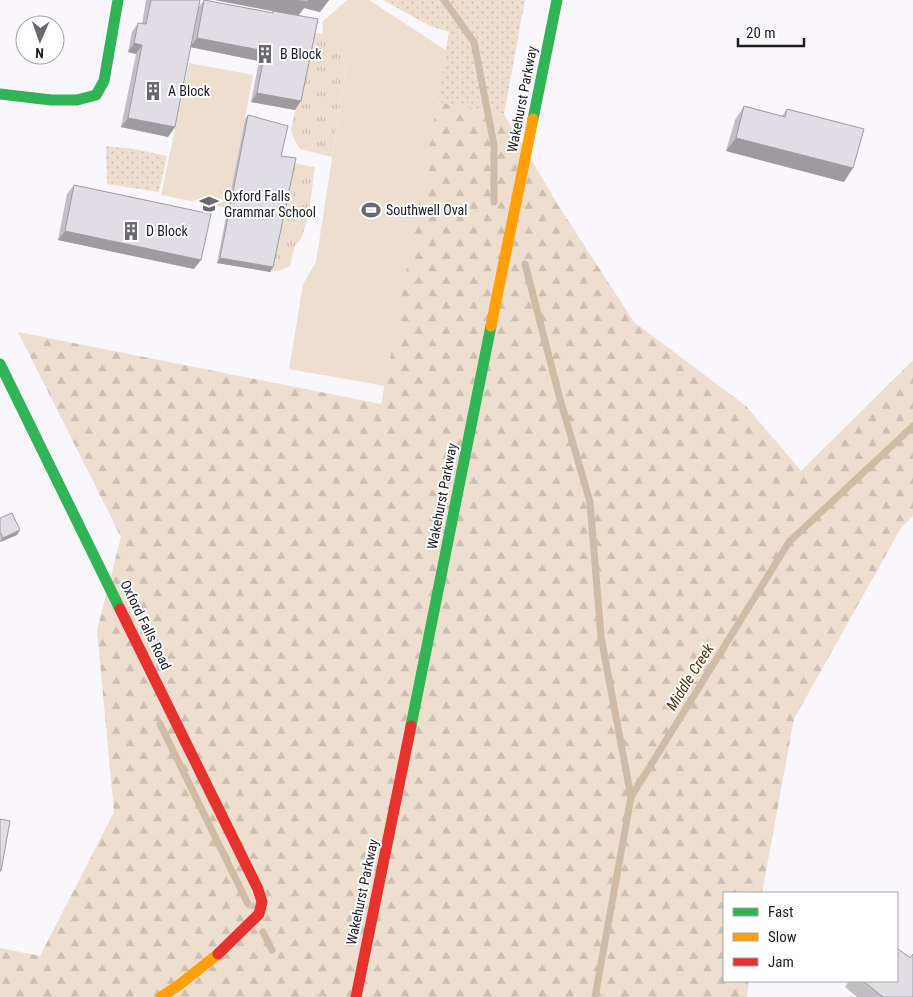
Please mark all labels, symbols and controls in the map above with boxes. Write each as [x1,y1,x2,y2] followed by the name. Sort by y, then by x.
[15,15,65,65] north arrow
[738,15,804,47] scale bar
[746,24,776,42] text: 20 m
[254,43,276,65] building icon: B Block
[504,44,540,153] street label: Wakehurst Parkway
[35,45,44,61] text: N
[280,46,322,62] place label: B Block
[142,80,164,102] building icon: A Block
[168,83,211,99] place label: A Block
[224,188,316,220] place label: Oxford Falls Grammar School
[198,193,220,215] school or university icon: Oxford Falls Grammar School
[360,199,382,221] sports icon: Southwell Oval
[386,202,467,218] place label: Southwell Oval
[120,220,142,242] building icon: D Block
[146,223,189,239] place label: D Block
[424,441,460,550] street label: Wakehurst Parkway
[117,578,175,672] street label: Oxford Falls Road
[662,640,718,714] water label: Middle Creek
[343,837,381,946] street label: Wakehurst Parkway
[723,892,898,982] legend
[768,903,793,921] text: Fast
[768,928,797,946] text: Slow
[768,953,794,971] text: Jam

